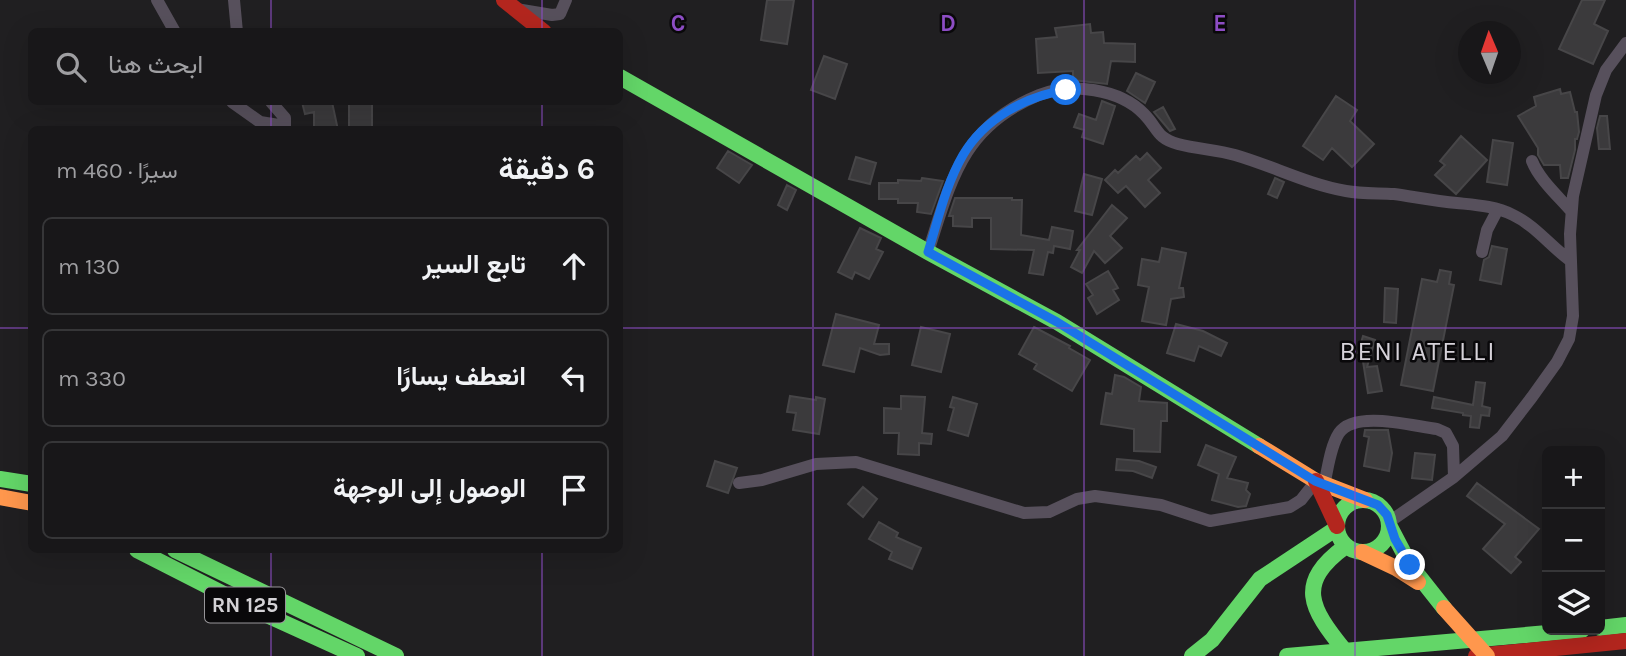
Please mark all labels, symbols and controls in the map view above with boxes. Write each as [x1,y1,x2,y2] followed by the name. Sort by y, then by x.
[671,10,685,37] text: C
[940,10,956,37] text: D
[1213,10,1227,37] text: E
[1458,21,1521,84] north arrow
[28,28,623,105] search box
[52,48,90,86] icon: search
[108,49,203,80] text: ابحث هنا
[1050,74,1081,105] route start
[498,151,595,187] text: 6 دقيقة
[56,157,178,184] text: سيرًا · 460 m
[555,247,593,285] icon: ahead
[422,249,526,280] text: تابع السير
[58,253,120,280] text: 130 m
[1339,336,1497,367] district label: BENI ATELLI
[555,359,593,397] icon: left
[396,361,526,392] text: انعطف يسارًا
[58,365,126,392] text: 330 m
[1542,446,1605,635] map controls
[1542,446,1605,509] button: +
[555,471,593,509] icon: arrive
[333,473,526,504] text: الوصول إلى الوجهة
[1542,509,1605,572] button: −
[1394,549,1425,580] route end
[1542,572,1605,635] button: layers
[205,588,285,622] road number: RN 125

